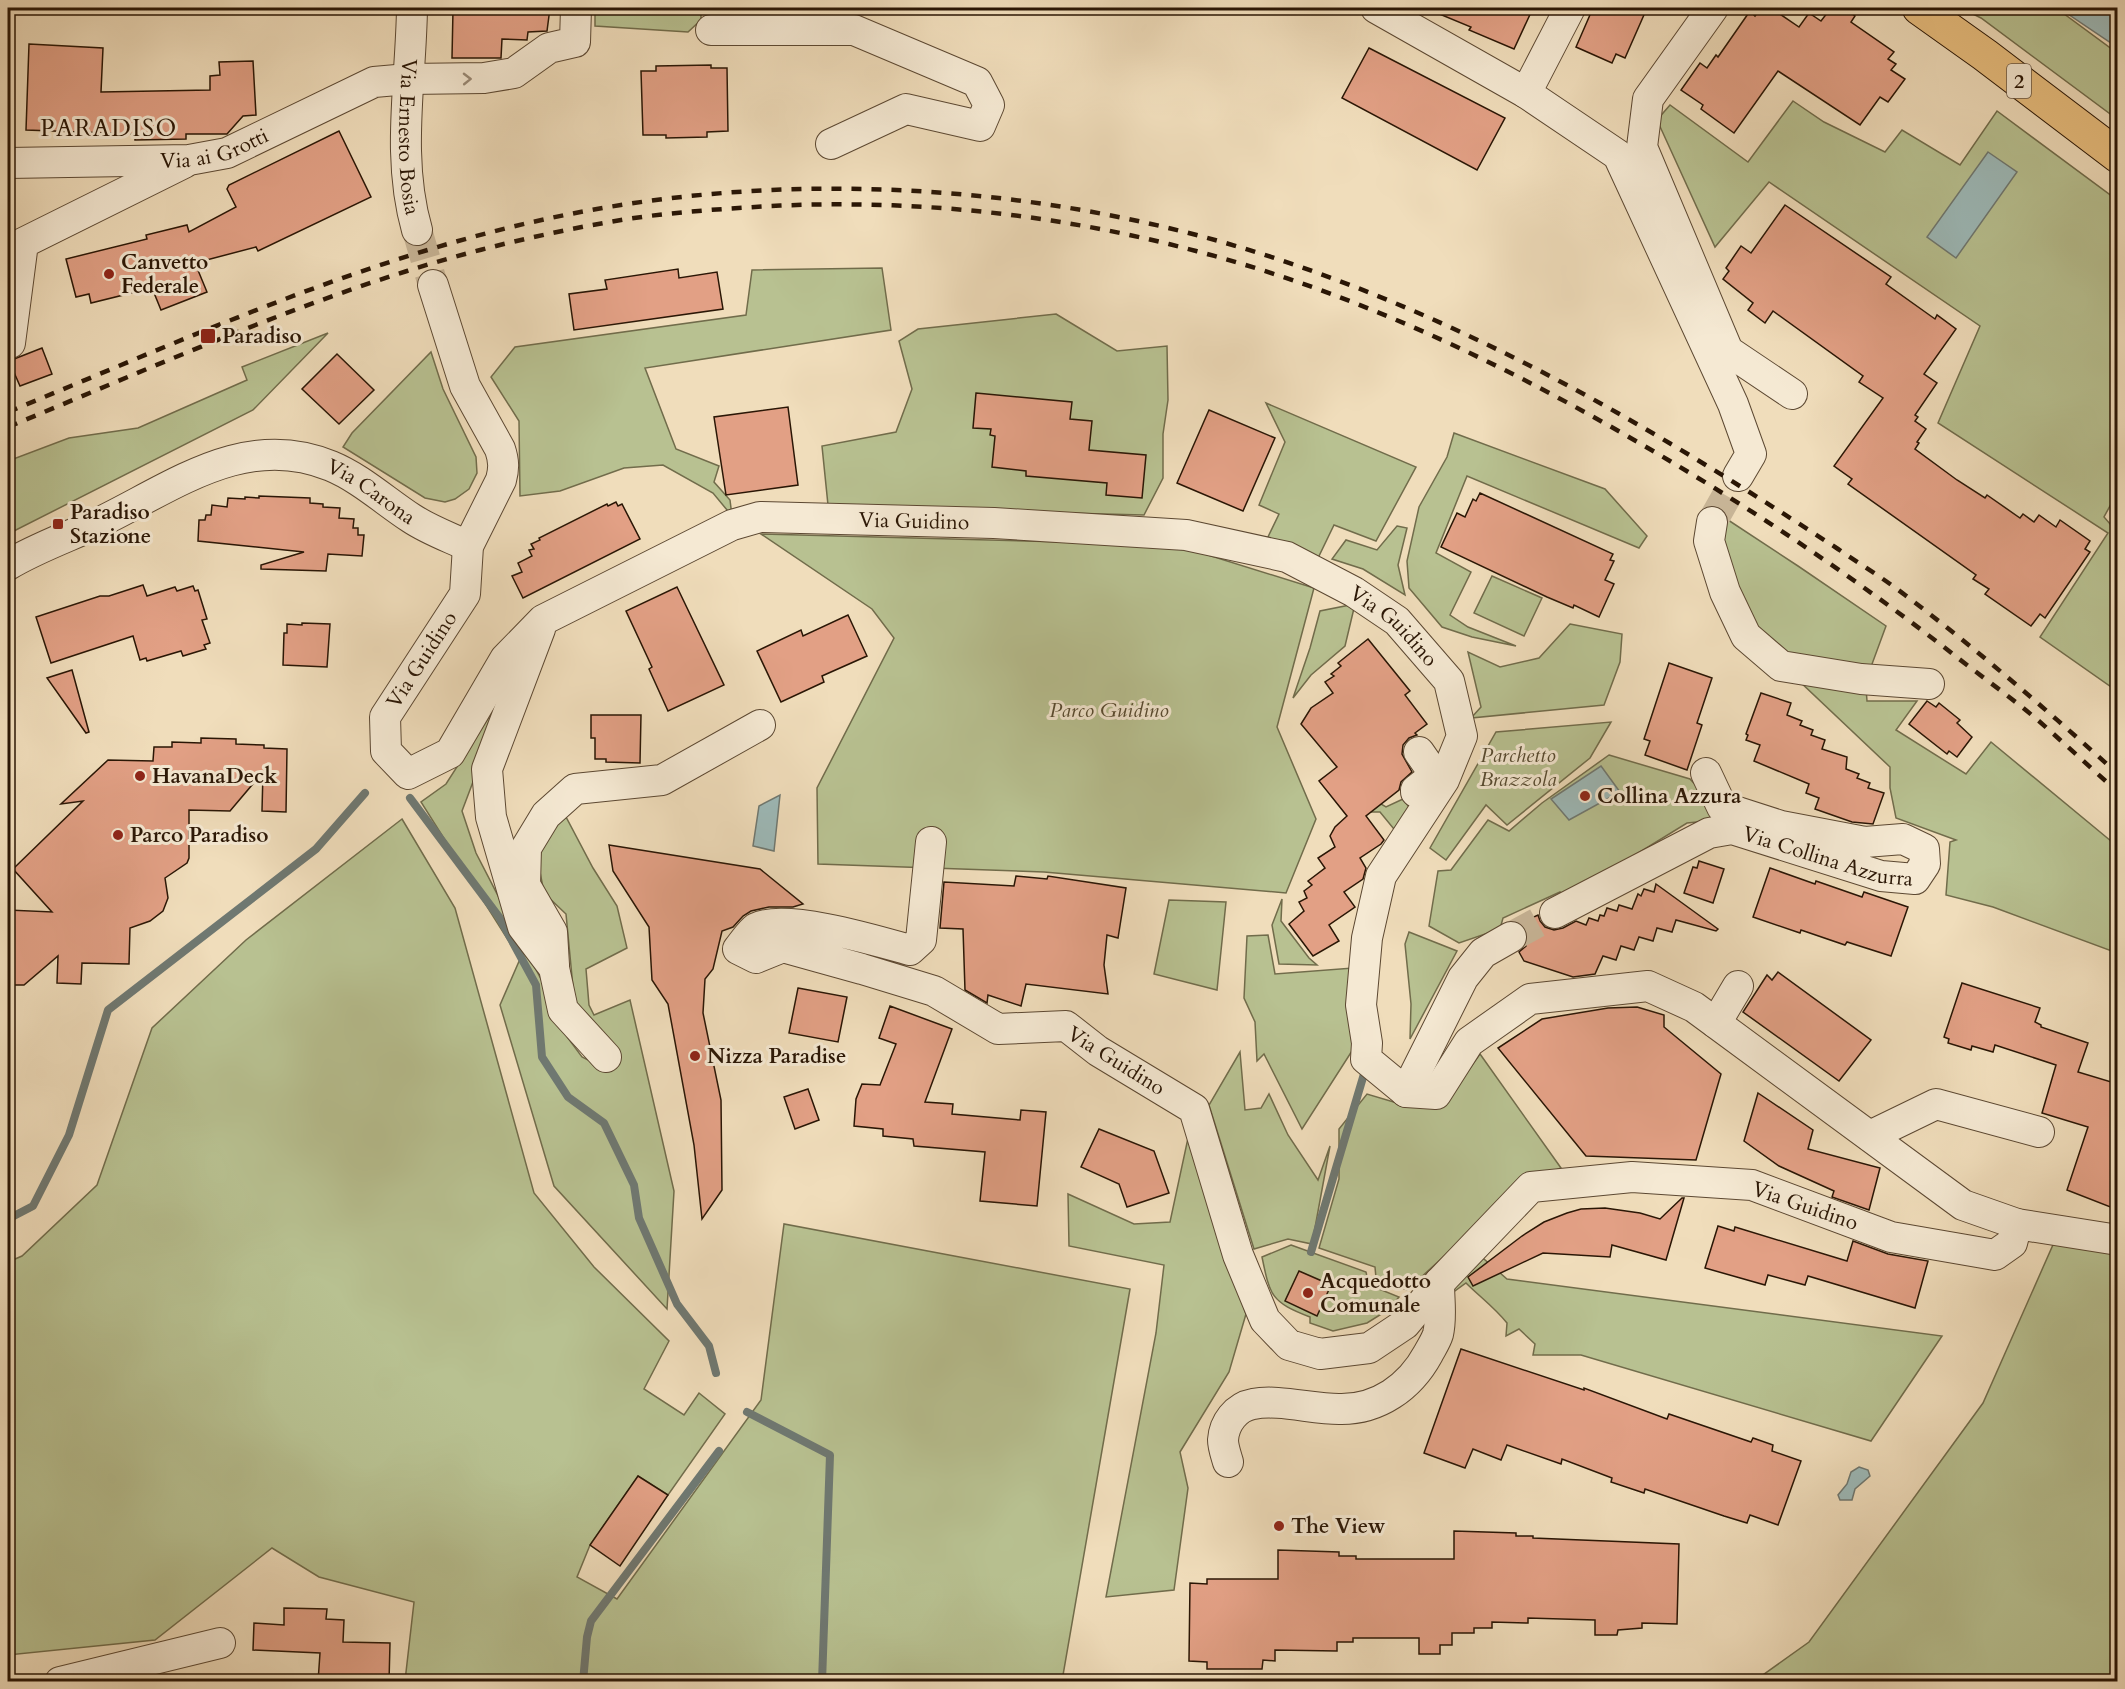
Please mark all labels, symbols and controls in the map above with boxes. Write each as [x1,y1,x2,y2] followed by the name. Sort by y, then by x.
[391,58,427,218] street label: Via Ernesto Bosia
[2007,64,2031,98] road number: 2
[462,73,471,85] one-way arrow
[40,112,178,145] district label: PARADISO
[160,121,273,175] street label: Via ai Grotti
[121,248,208,301] place label: Canvetto Federale
[102,267,116,281] marker: Canvetto Federale
[222,322,302,351] place label: Paradiso
[199,327,217,345] marker: Paradiso
[322,451,421,531] street label: Via Carona
[70,498,151,551] place label: Paradiso Stazione
[858,505,970,537] street label: Via Guidino
[51,517,65,531] marker: Paradiso Stazione
[1344,578,1445,673] street label: Via Guidino
[380,606,464,714] street label: Via Guidino
[1049,696,1169,725] park label: Parco Guidino
[1479,741,1557,794] park label: Parchetto Brazzola
[152,762,277,791] place label: HavanaDeck
[133,769,147,783] marker: HavanaDeck
[1597,782,1742,811] place label: Collina Azzura
[1578,789,1592,803] marker: Collina Azzura
[1739,819,1914,893] street label: Via Collina Azzurra
[130,821,269,850] place label: Parco Paradiso
[111,828,125,842] marker: Parco Paradiso
[1061,1019,1171,1103] street label: Via Guidino
[707,1042,846,1071] place label: Nizza Paradise
[688,1049,702,1063] marker: Nizza Paradise
[1748,1174,1862,1238] street label: Via Guidino
[1320,1267,1431,1320] place label: Acquedotto Comunale
[1301,1286,1315,1300] marker: Acquedotto Comunale
[1291,1512,1386,1541] place label: The View
[1272,1519,1286,1533] marker: The View

